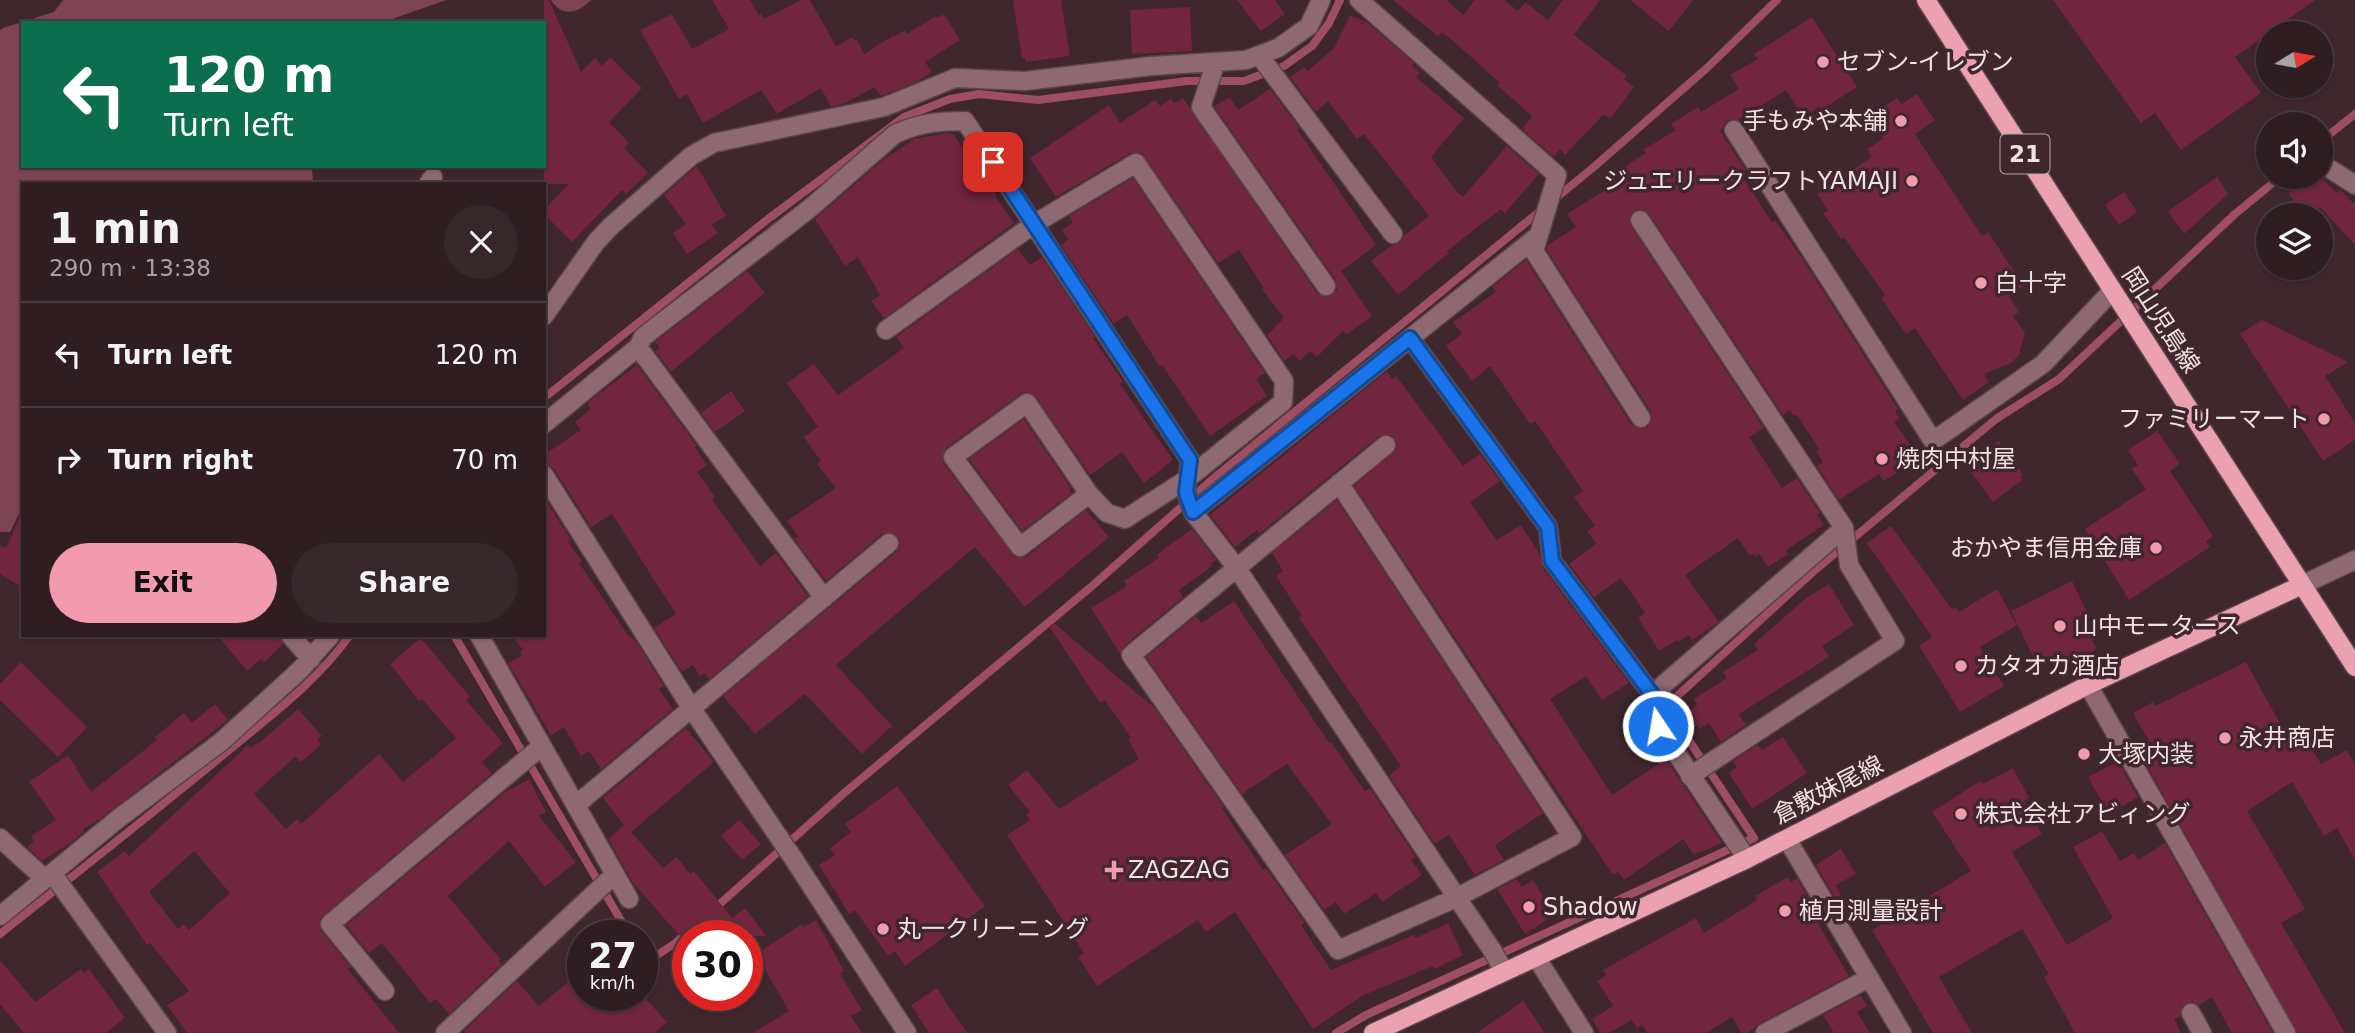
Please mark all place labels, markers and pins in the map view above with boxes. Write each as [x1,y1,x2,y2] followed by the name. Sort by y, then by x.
[1837,48,2014,76] place label: セブン-イレブン
[1815,54,1831,70] marker: セブン-イレブン
[1743,107,1887,135] place label: 手もみや本舗
[1893,113,1909,129] marker: 手もみや本舗
[963,132,1023,192] pin
[1603,167,1898,195] place label: ジュエリークラフトYAMAJI
[1904,173,1920,189] marker: ジュエリークラフトYAMAJI
[1995,269,2067,297] place label: 白十字
[1973,275,1989,291] marker: 白十字
[2118,405,2310,433] place label: ファミリーマート
[2316,411,2332,427] marker: ファミリーマート
[1896,445,2016,473] place label: 焼肉中村屋
[1874,451,1890,467] marker: 焼肉中村屋
[1950,534,2142,562] place label: おかやま信用金庫
[2148,540,2164,556] marker: おかやま信用金庫
[2074,612,2241,640] place label: 山中モータース
[2052,618,2068,634] marker: 山中モータース
[1975,652,2119,680] place label: カタオカ酒店
[1953,658,1969,674] marker: カタオカ酒店
[2239,724,2335,752] place label: 永井商店
[2217,730,2233,746] marker: 永井商店
[2098,740,2194,768] place label: 大塚内装
[2076,746,2092,762] marker: 大塚内装
[1975,800,2191,828] place label: 株式会社アビィング
[1953,806,1969,822] marker: 株式会社アビィング
[1128,856,1230,884] place label: ZAGZAG
[1106,862,1122,878] marker: ZAGZAG
[1543,893,1638,921] place label: Shadow
[1799,897,1943,925] place label: 植月測量設計
[1521,899,1537,915] marker: Shadow
[1777,903,1793,919] marker: 植月測量設計
[897,915,1089,943] place label: 丸一クリーニング
[875,921,891,937] marker: 丸一クリーニング

